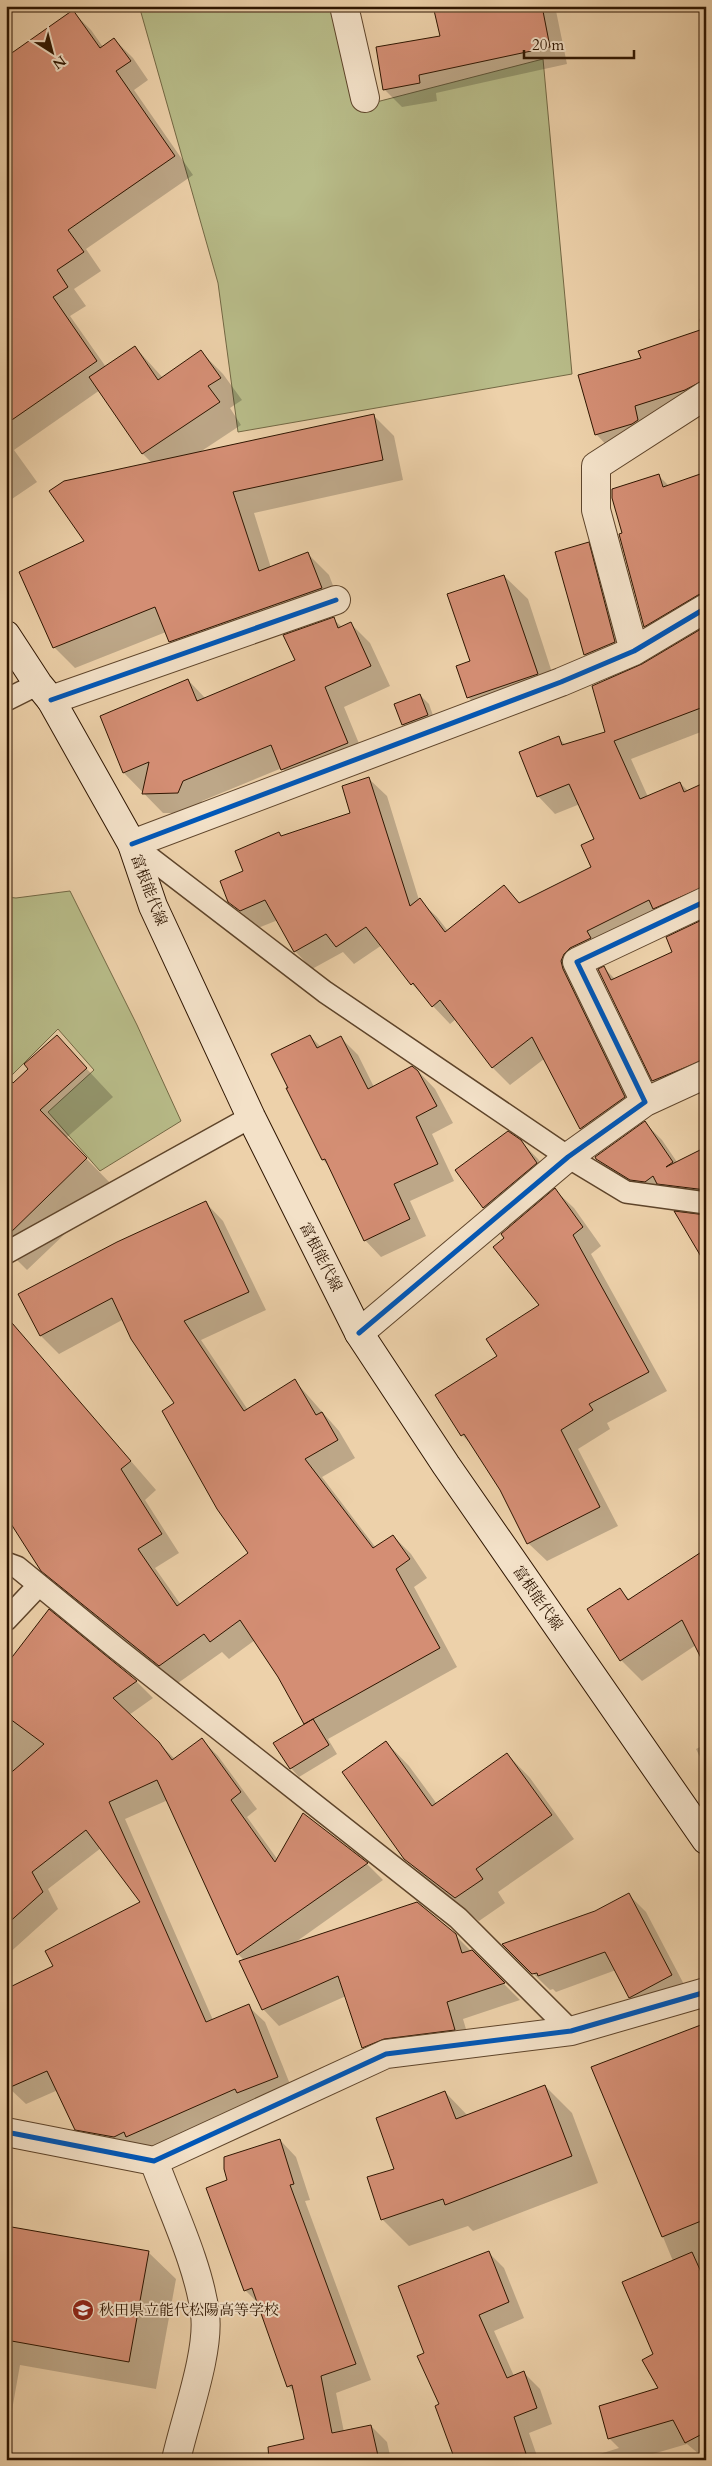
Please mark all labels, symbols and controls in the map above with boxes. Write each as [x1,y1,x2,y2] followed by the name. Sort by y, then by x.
[28,28,78,78] north arrow
[524,28,634,60] scale bar
[532,35,564,55] text: 20 m
[49,51,70,73] text: N
[126,851,172,929] street label: 富根能代線
[295,1219,347,1295] street label: 富根能代線
[508,1562,568,1634] street label: 富根能代線
[71,2298,95,2322] school or university icon: 秋田県立能代松陽高等学校
[99,2300,279,2320] place label: 秋田県立能代松陽高等学校

